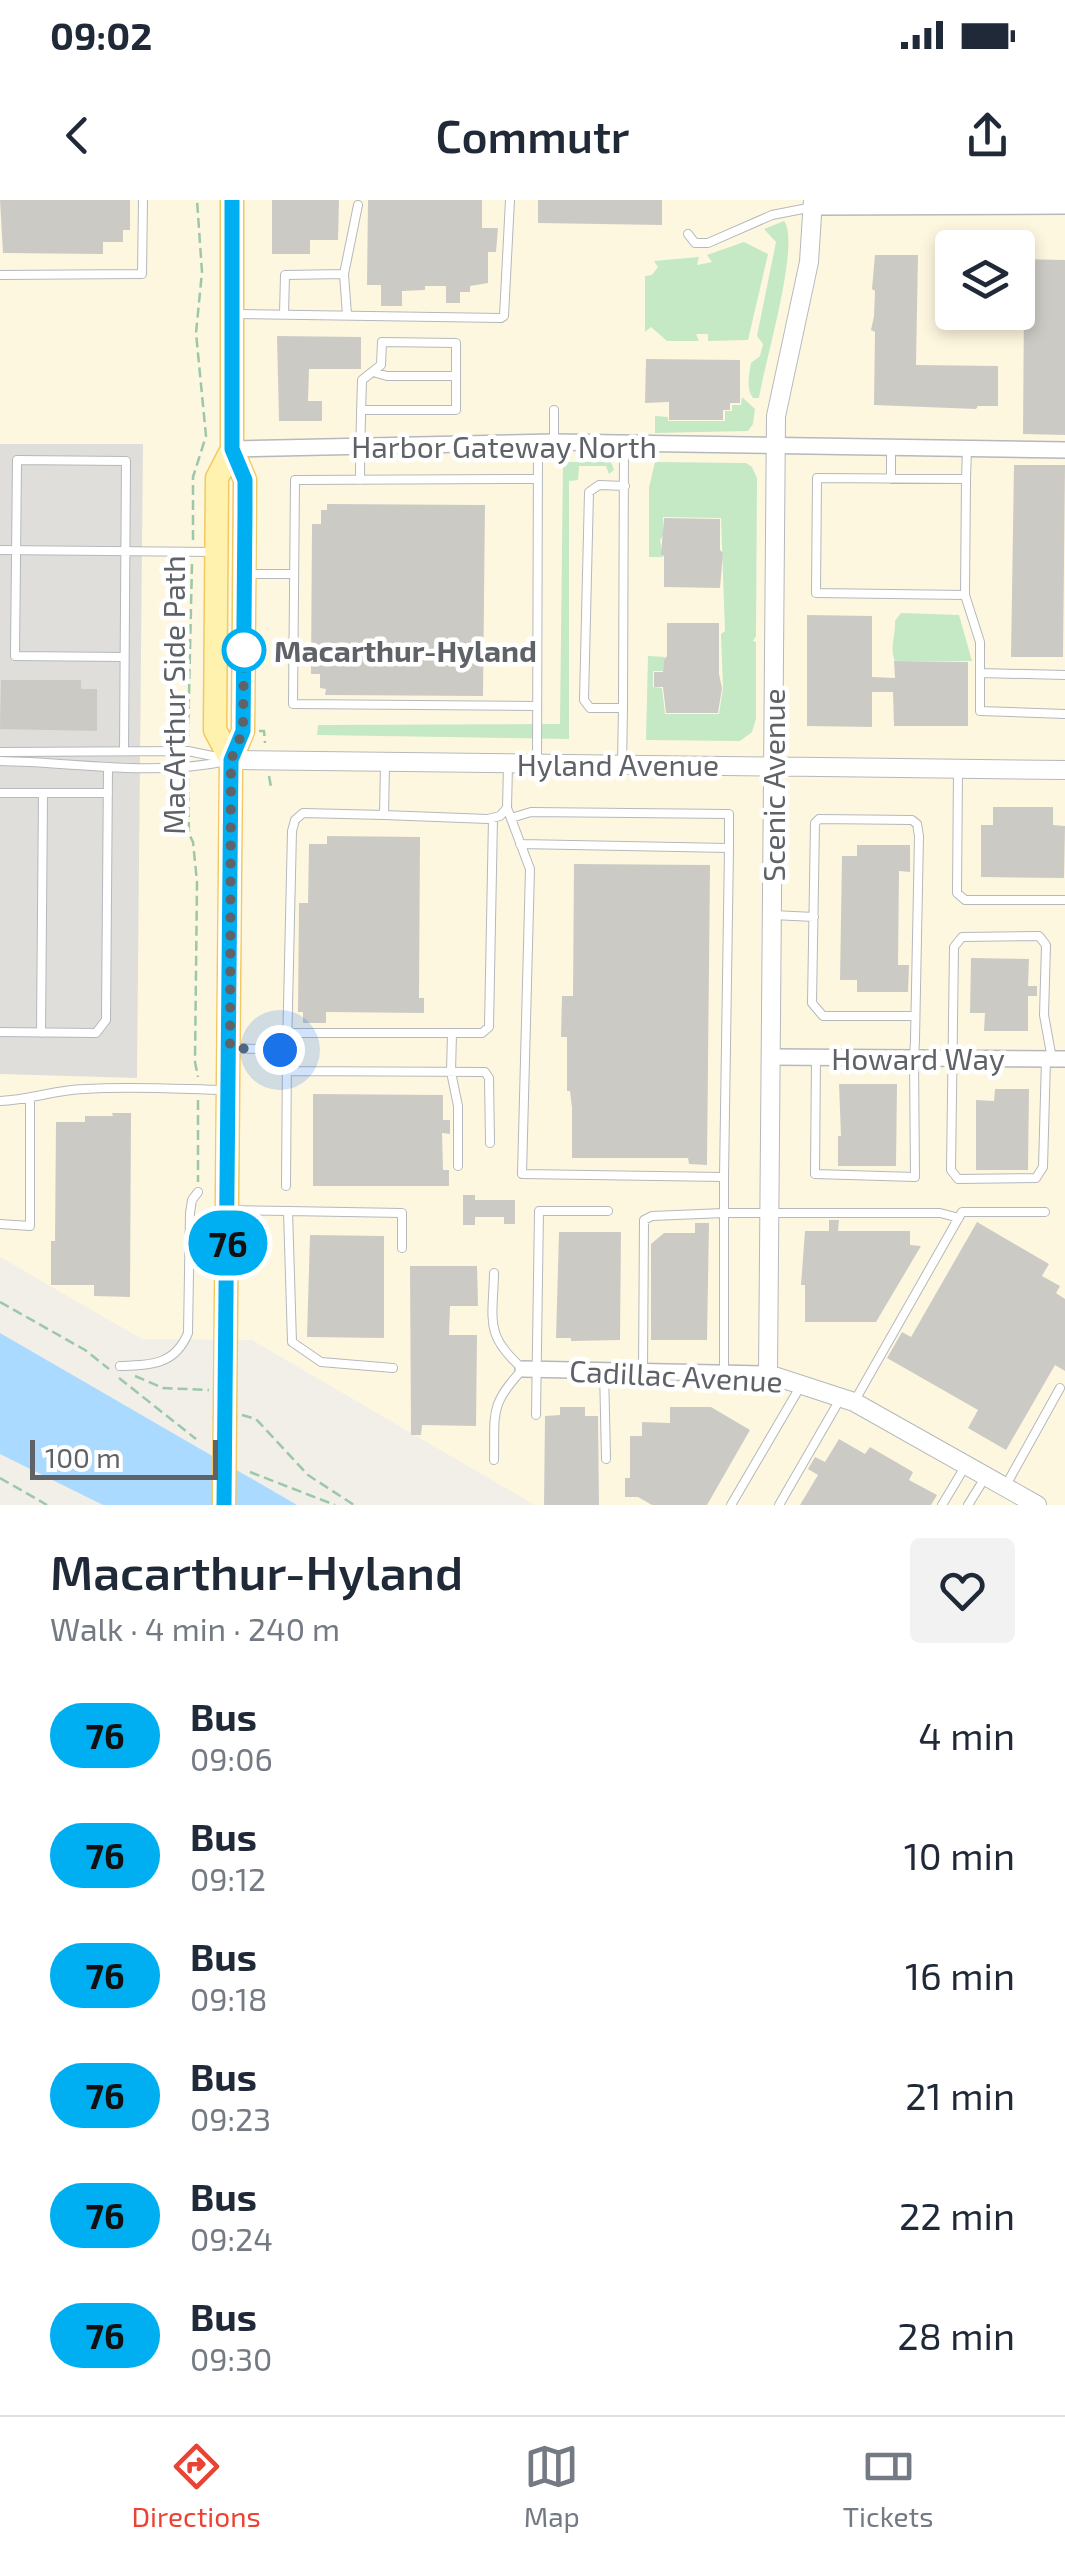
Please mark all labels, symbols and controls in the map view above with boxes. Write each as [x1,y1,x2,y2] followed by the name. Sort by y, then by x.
[50,12,152,58] text: 09:02
[50,108,105,163] icon: back
[435,108,630,162] text: Commutr
[960,108,1015,163] icon: share
[935,230,1035,330] map controls
[935,230,1035,330] button: layers
[351,428,657,464] street label: Harbor Gateway North
[155,555,191,835] street label: MacArthur Side Path
[223,629,265,671] marker: Macarthur-Hyland
[274,632,537,669] place label: Macarthur-Hyland
[755,688,791,882] street label: Scenic Avenue
[517,746,719,782] street label: Hyland Avenue
[255,1025,305,1075] your location
[831,1040,1005,1076] street label: Howard Way
[183,1210,273,1276] line badge: 76
[208,1222,248,1264] text: 76
[568,1351,784,1399] street label: Cadillac Avenue
[30,1435,218,1480] scale bar
[45,1440,121,1474] text: 100 m
[910,1538,1015,1643] button: heart
[50,1542,463,1600] text: Macarthur-Hyland
[50,1609,340,1647] text: Walk · 4 min · 240 m
[190,1693,257,1739] text: Bus
[918,1712,1015,1758] text: 4 min
[85,1714,125,1756] text: 76
[190,1739,273,1777] text: 09:06
[190,1813,257,1859] text: Bus
[904,1832,1015,1878] text: 10 min
[85,1834,125,1876] text: 76
[190,1859,266,1897] text: 09:12
[190,1933,257,1979] text: Bus
[905,1952,1015,1998] text: 16 min
[85,1954,125,1996] text: 76
[190,1979,267,2017] text: 09:18
[190,2053,257,2099] text: Bus
[905,2072,1015,2118] text: 21 min
[85,2074,125,2116] text: 76
[190,2099,271,2137] text: 09:23
[190,2173,257,2219] text: Bus
[899,2192,1015,2238] text: 22 min
[85,2194,125,2236] text: 76
[190,2219,273,2257] text: 09:24
[190,2293,257,2339] text: Bus
[897,2312,1015,2358] text: 28 min
[85,2314,125,2356] text: 76
[190,2339,272,2377] text: 09:30
[132,2439,261,2533] tab: Directions
[524,2439,580,2533] tab: Map
[843,2439,933,2533] tab: Tickets

